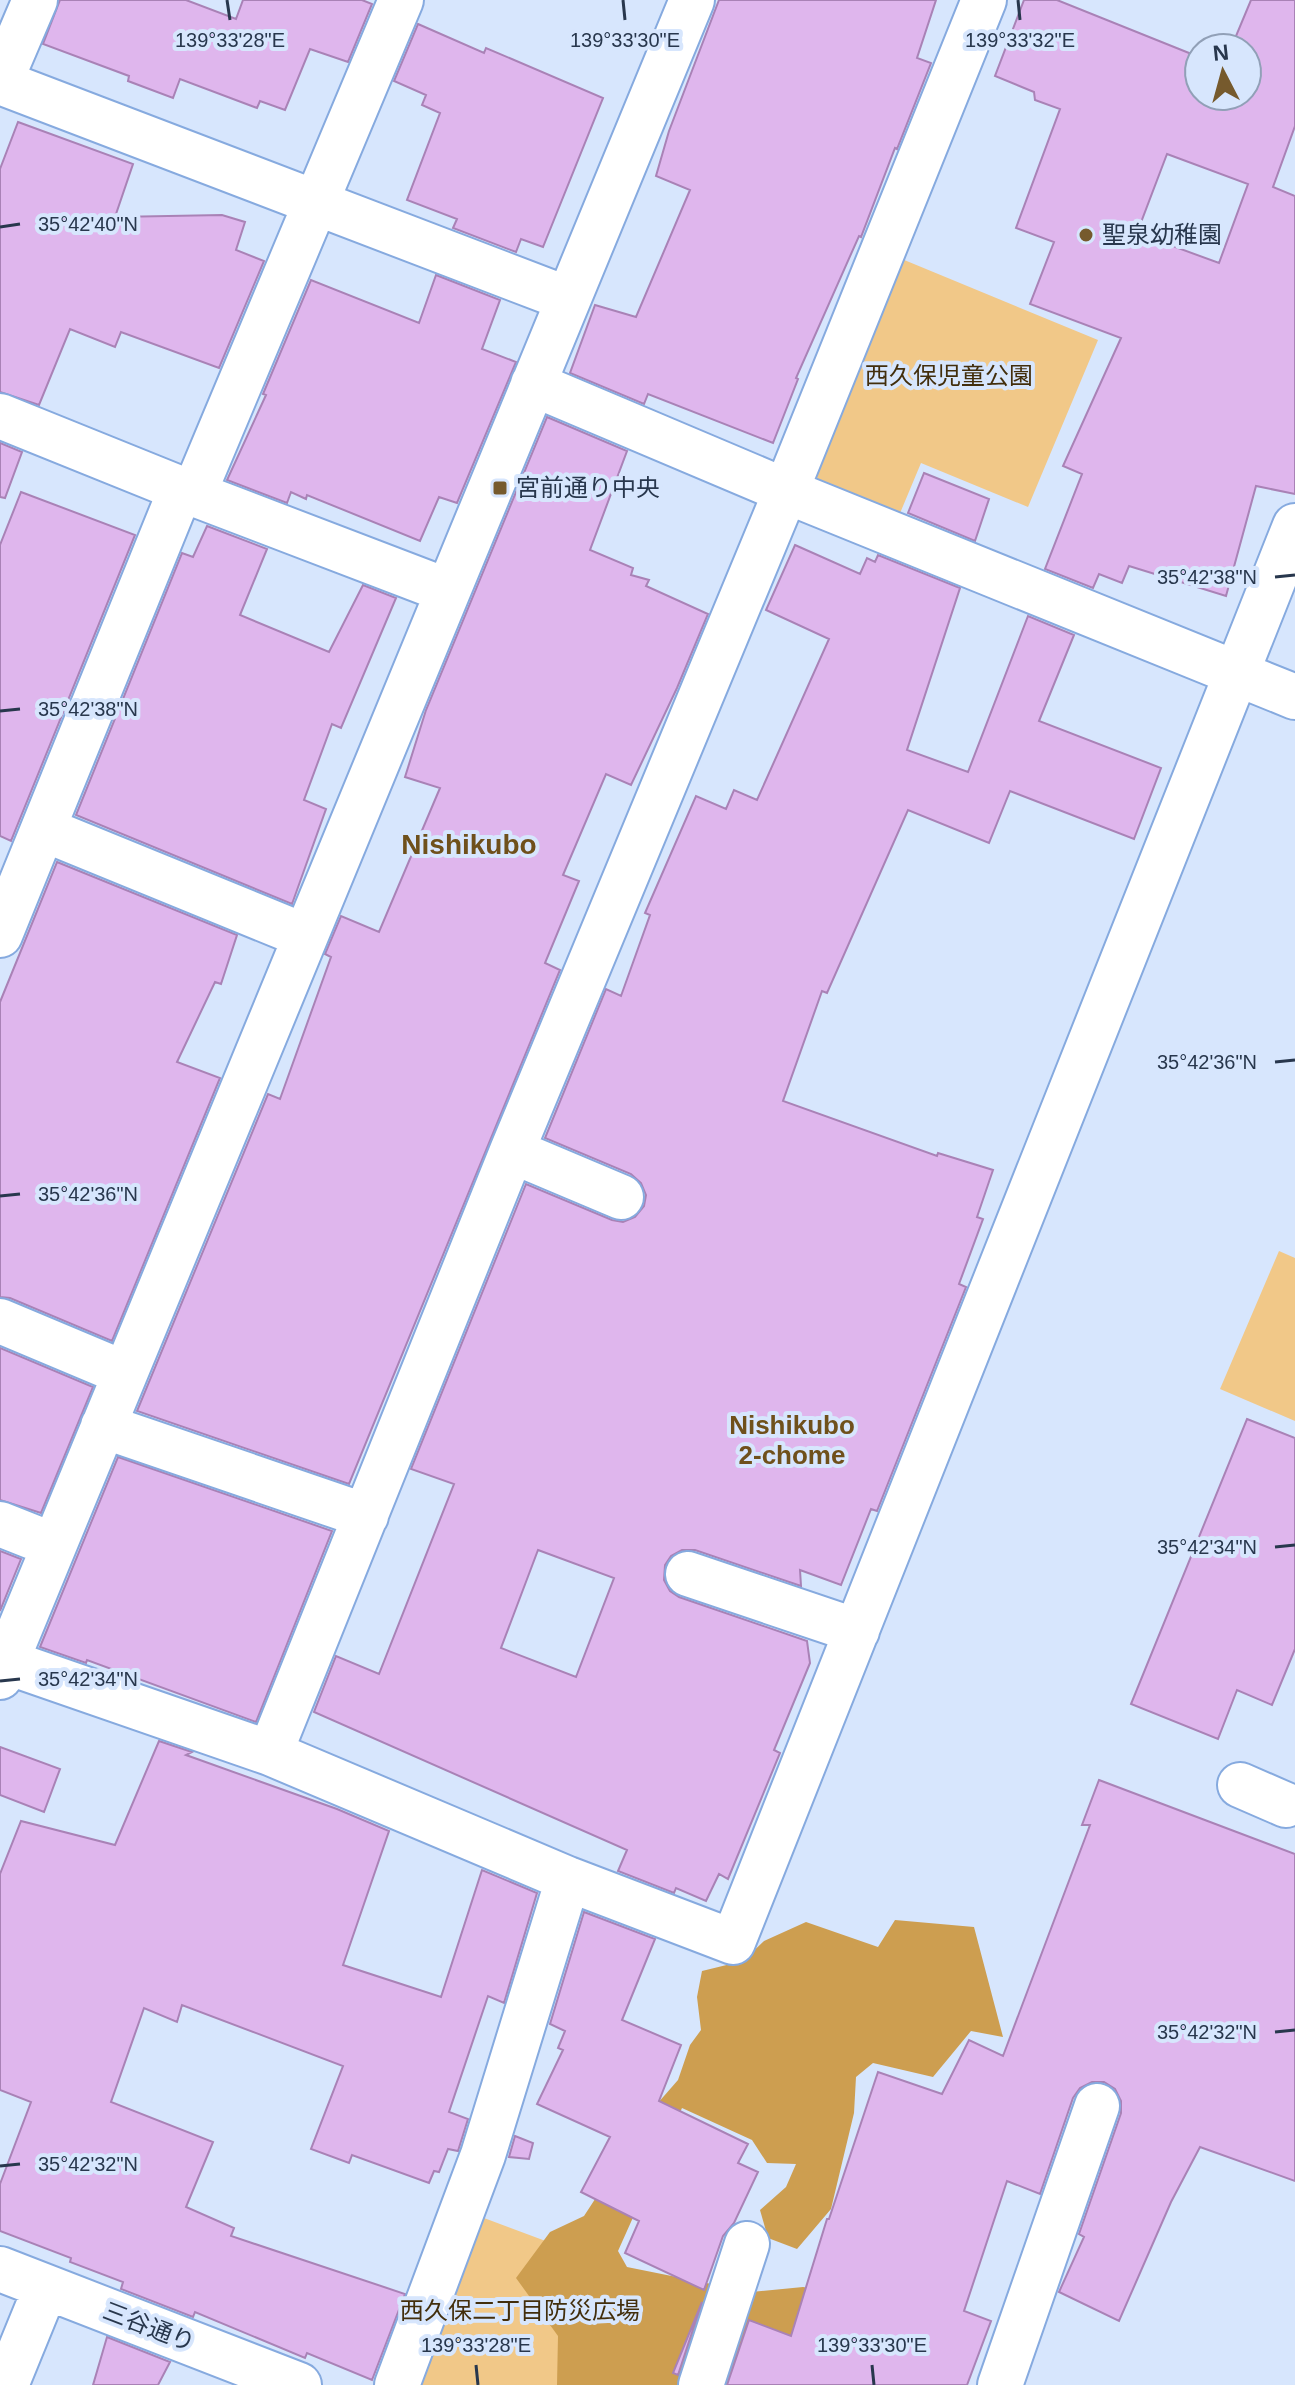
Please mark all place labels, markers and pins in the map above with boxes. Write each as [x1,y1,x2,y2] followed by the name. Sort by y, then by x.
[1102,221,1222,248] place label: 聖泉幼稚園
[1077,226,1095,244] marker: 聖泉幼稚園
[516,474,660,501] place label: 宮前通り中央
[491,479,509,497] marker: 宮前通り中央

